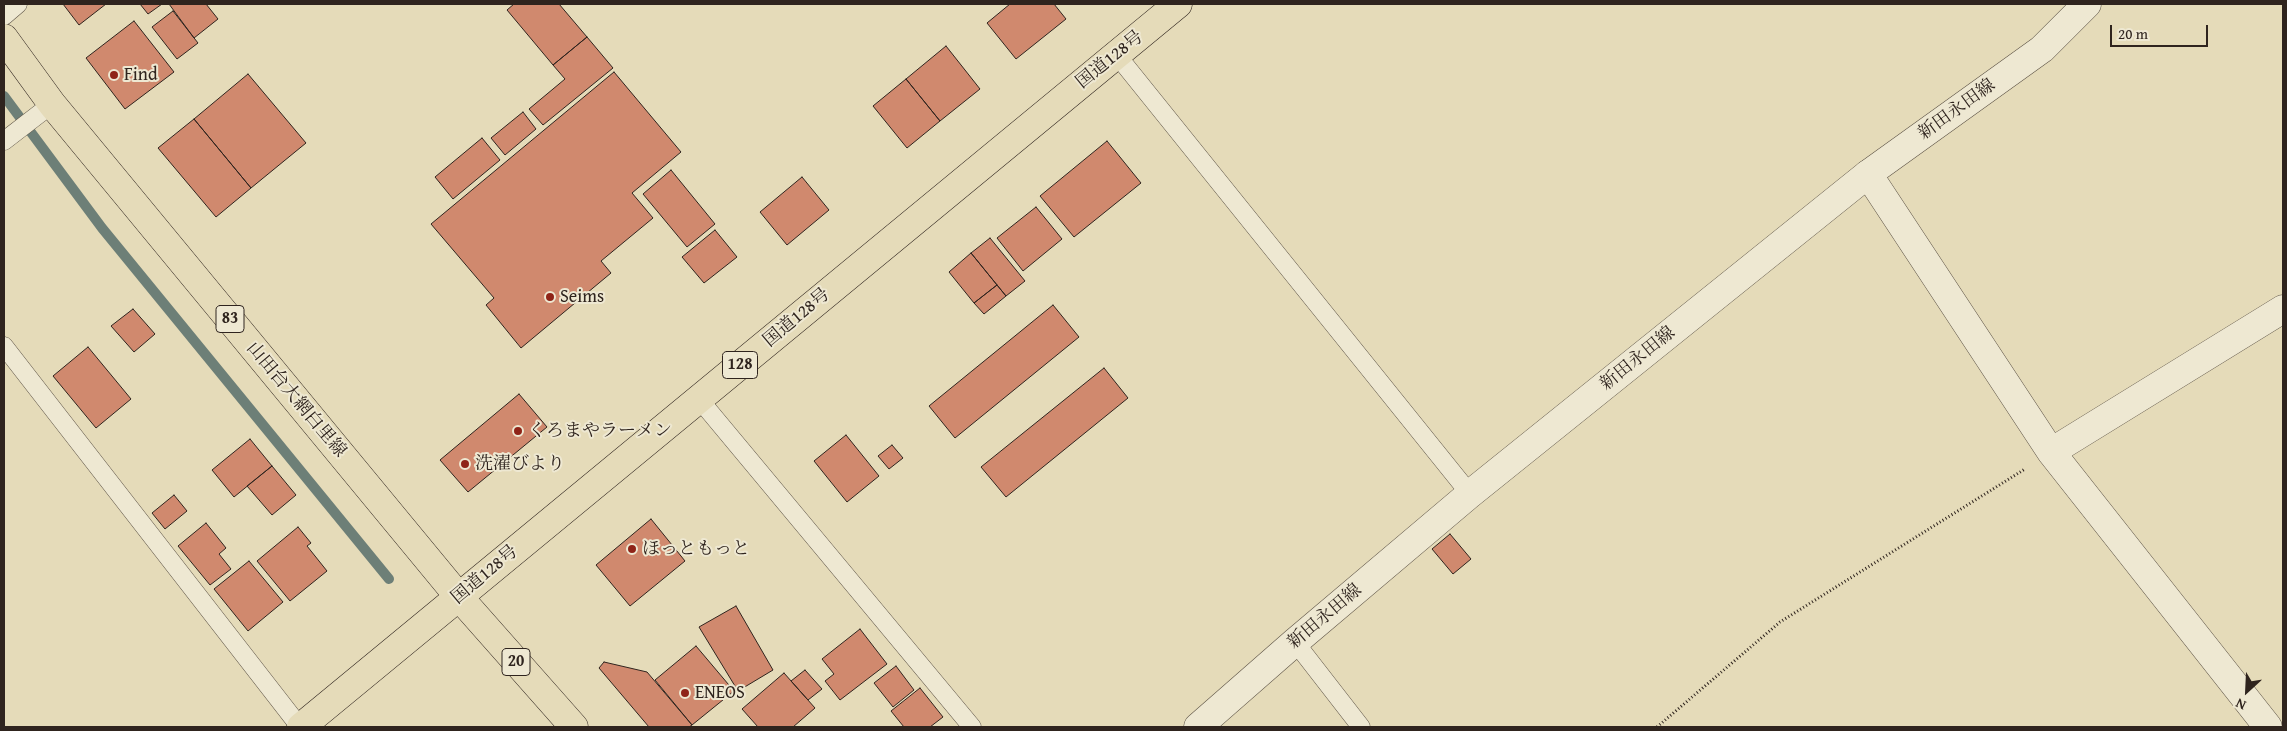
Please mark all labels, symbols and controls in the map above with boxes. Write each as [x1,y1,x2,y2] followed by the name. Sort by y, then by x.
[2112,15,2210,47] scale bar
[2118,23,2148,44] text: 20 m
[1072,26,1148,94] street label: 国道128号
[124,64,158,86] place label: Find
[108,69,120,81] marker: Find
[1914,75,2000,145] street label: 新田永田線
[759,284,835,352] street label: 国道128号
[560,286,604,308] place label: Seims
[544,291,556,303] marker: Seims
[216,306,244,332] road number: 83
[1596,322,1680,396] street label: 新田永田線
[241,338,351,462] street label: 山田台大網白里線
[722,352,758,378] road number: 128
[528,420,672,442] place label: くろまやラーメン
[512,425,524,437] marker: くろまやラーメン
[475,453,565,475] place label: 洗濯びより
[459,458,471,470] marker: 洗濯びより
[642,538,750,560] place label: ほっともっと
[447,541,523,609] street label: 国道128号
[626,543,638,555] marker: ほっともっと
[1284,580,1366,654] street label: 新田永田線
[502,649,530,676] road number: 20
[2222,666,2272,716] north arrow
[695,682,745,704] place label: ENEOS
[679,687,691,699] marker: ENEOS
[2232,694,2249,716] text: N

